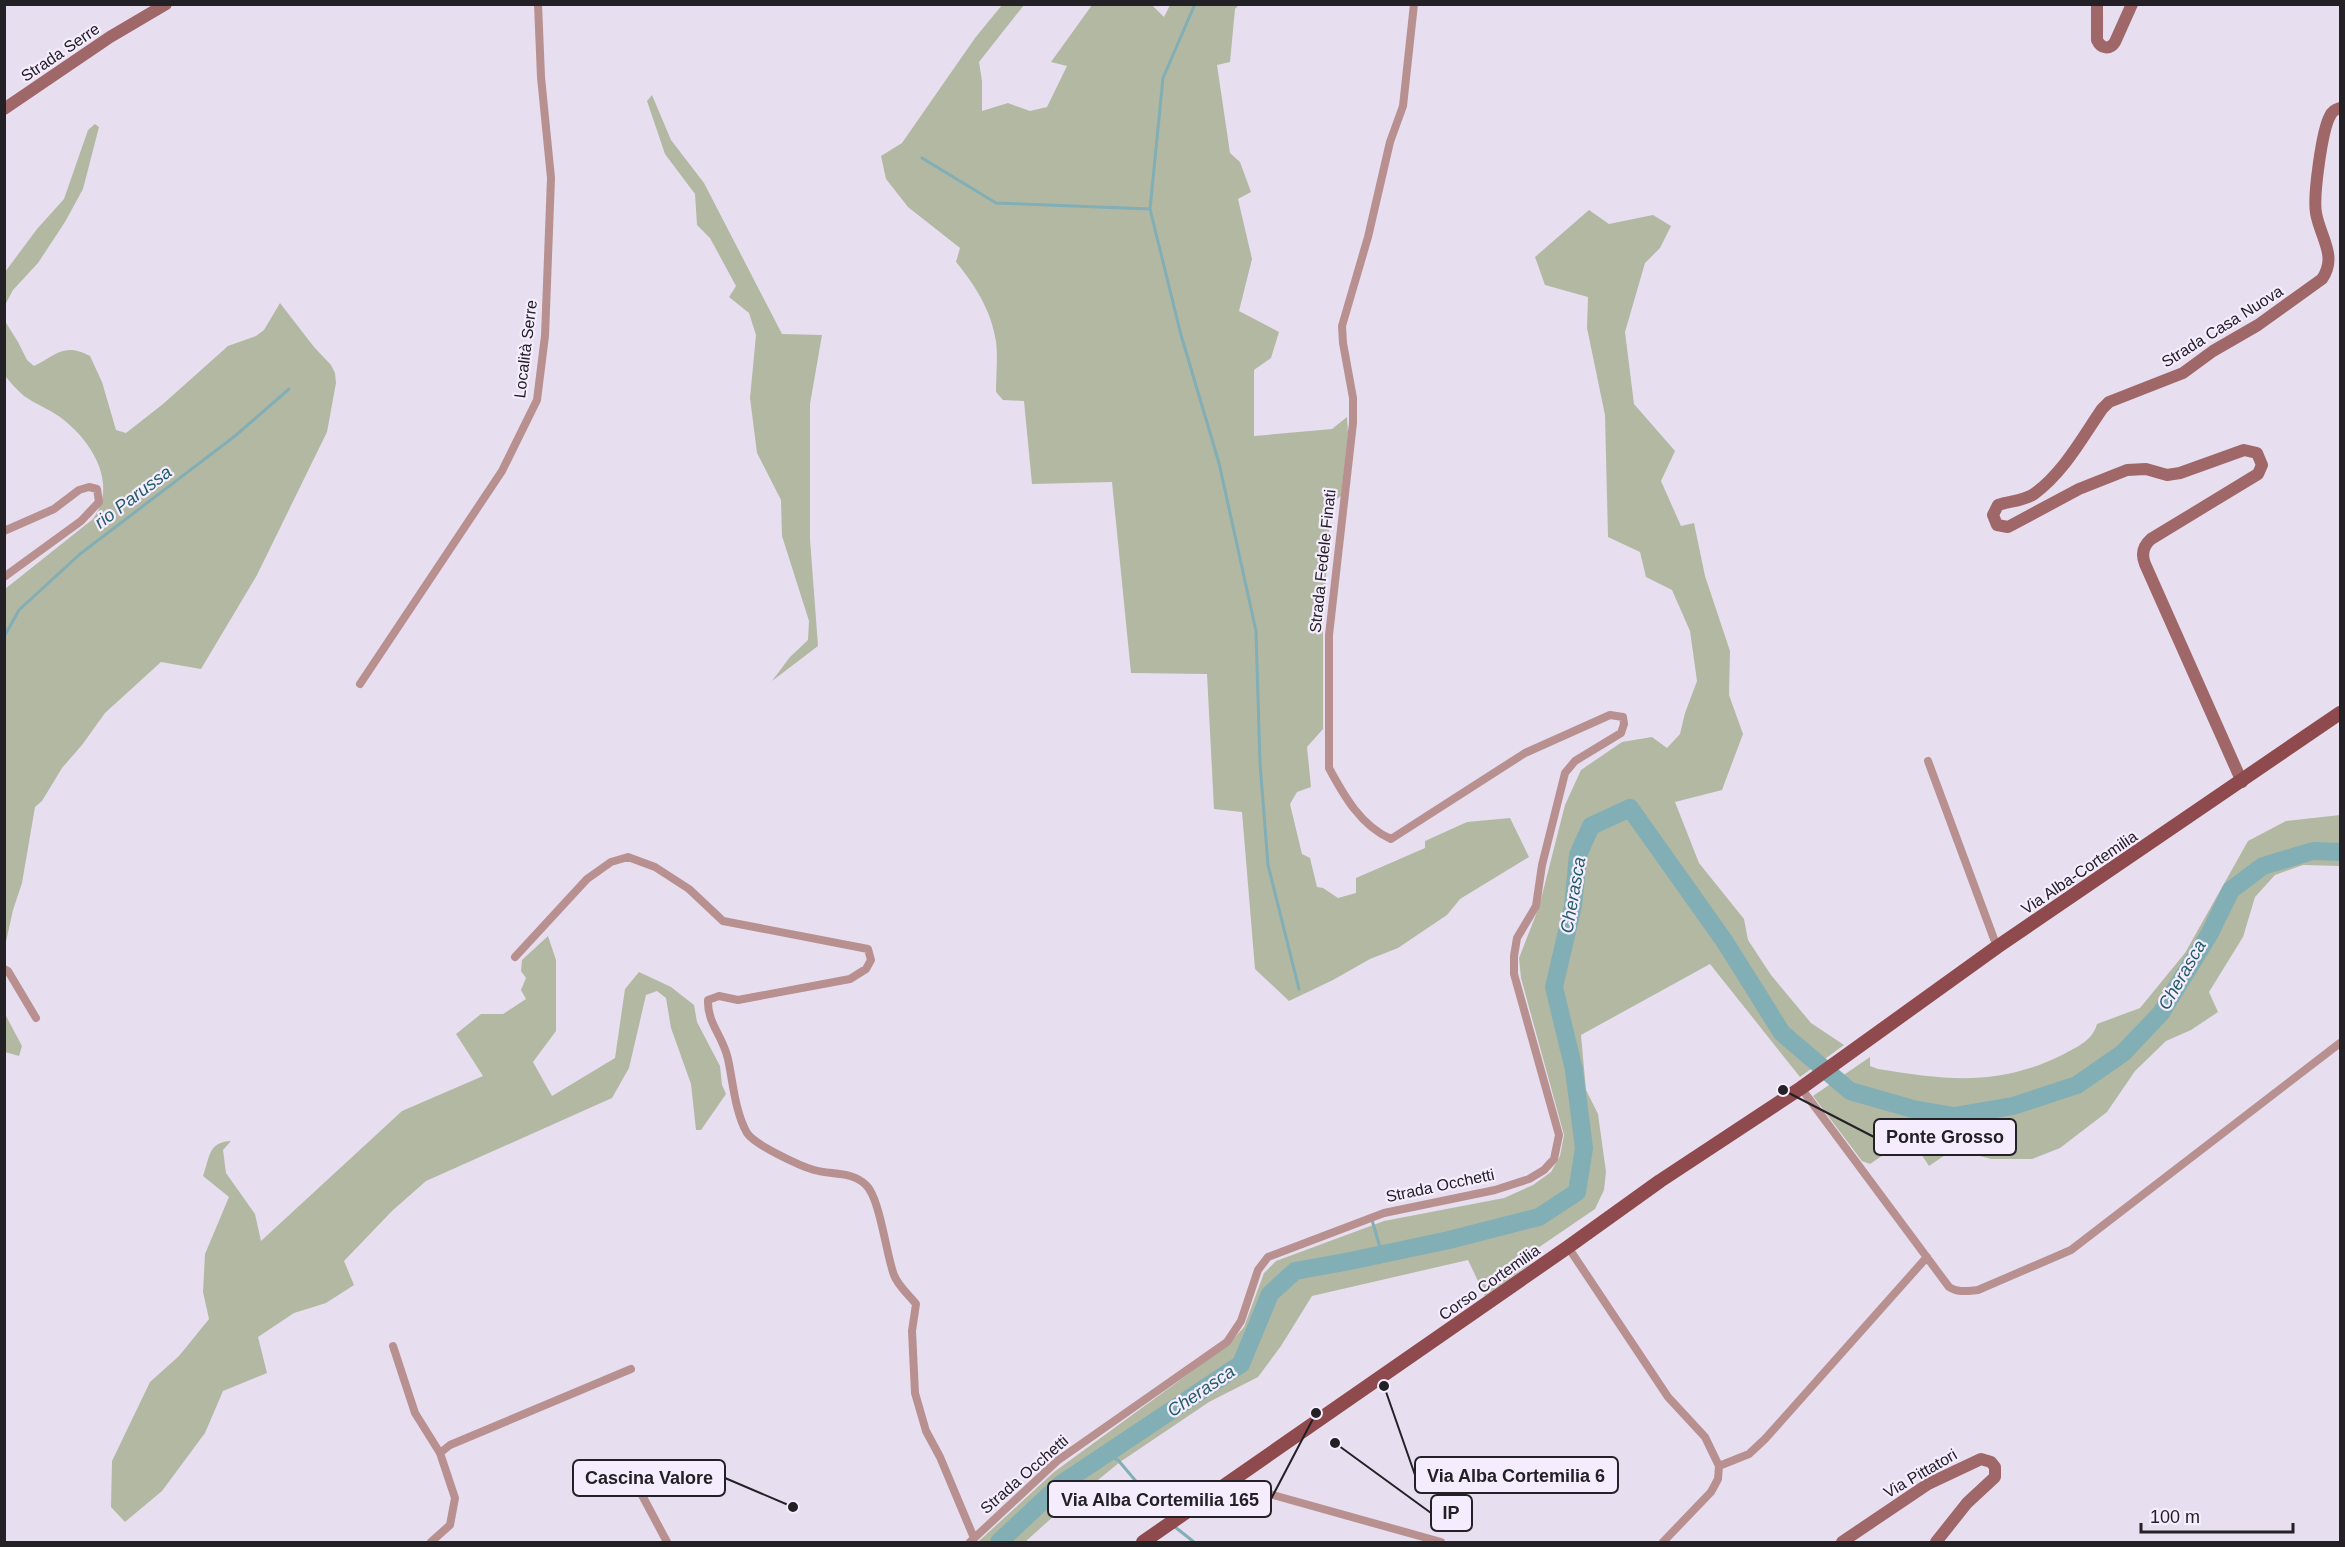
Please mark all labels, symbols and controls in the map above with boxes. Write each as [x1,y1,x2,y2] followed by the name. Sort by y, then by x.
[18,20,103,85] street label: Strada Serre
[2159,282,2286,371] street label: Strada Casa Nuova
[511,299,540,399] street label: Località Serre
[91,462,175,532] water label: rio Parussa
[1307,489,1338,634] street label: Strada Fedele Finati
[2018,827,2140,917] street label: Via Alba-Cortemilia
[1556,855,1590,935] water label: Cherasca
[2154,937,2210,1013] water label: Cherasca
[1874,1119,2016,1155] callout: Ponte Grosso
[1886,1127,2004,1147] text: Ponte Grosso
[1384,1166,1496,1205] street label: Strada Occhetti
[1436,1241,1543,1324] street label: Corso Cortemilia
[1163,1361,1239,1421] water label: Cherasca
[977,1432,1072,1517] street label: Strada Occhetti
[1881,1446,1960,1501] street label: Via Pittatori
[1415,1457,1618,1493] callout: Via Alba Cortemilia 6
[573,1460,725,1496] callout: Cascina Valore
[1427,1466,1605,1486] text: Via Alba Cortemilia 6
[585,1468,713,1488] text: Cascina Valore
[1048,1481,1271,1517] callout: Via Alba Cortemilia 165
[1061,1490,1259,1510] text: Via Alba Cortemilia 165
[1431,1495,1472,1531] callout: IP
[2141,1496,2292,1534] scale bar
[1442,1503,1460,1523] text: IP
[2150,1507,2200,1527] text: 100 m

